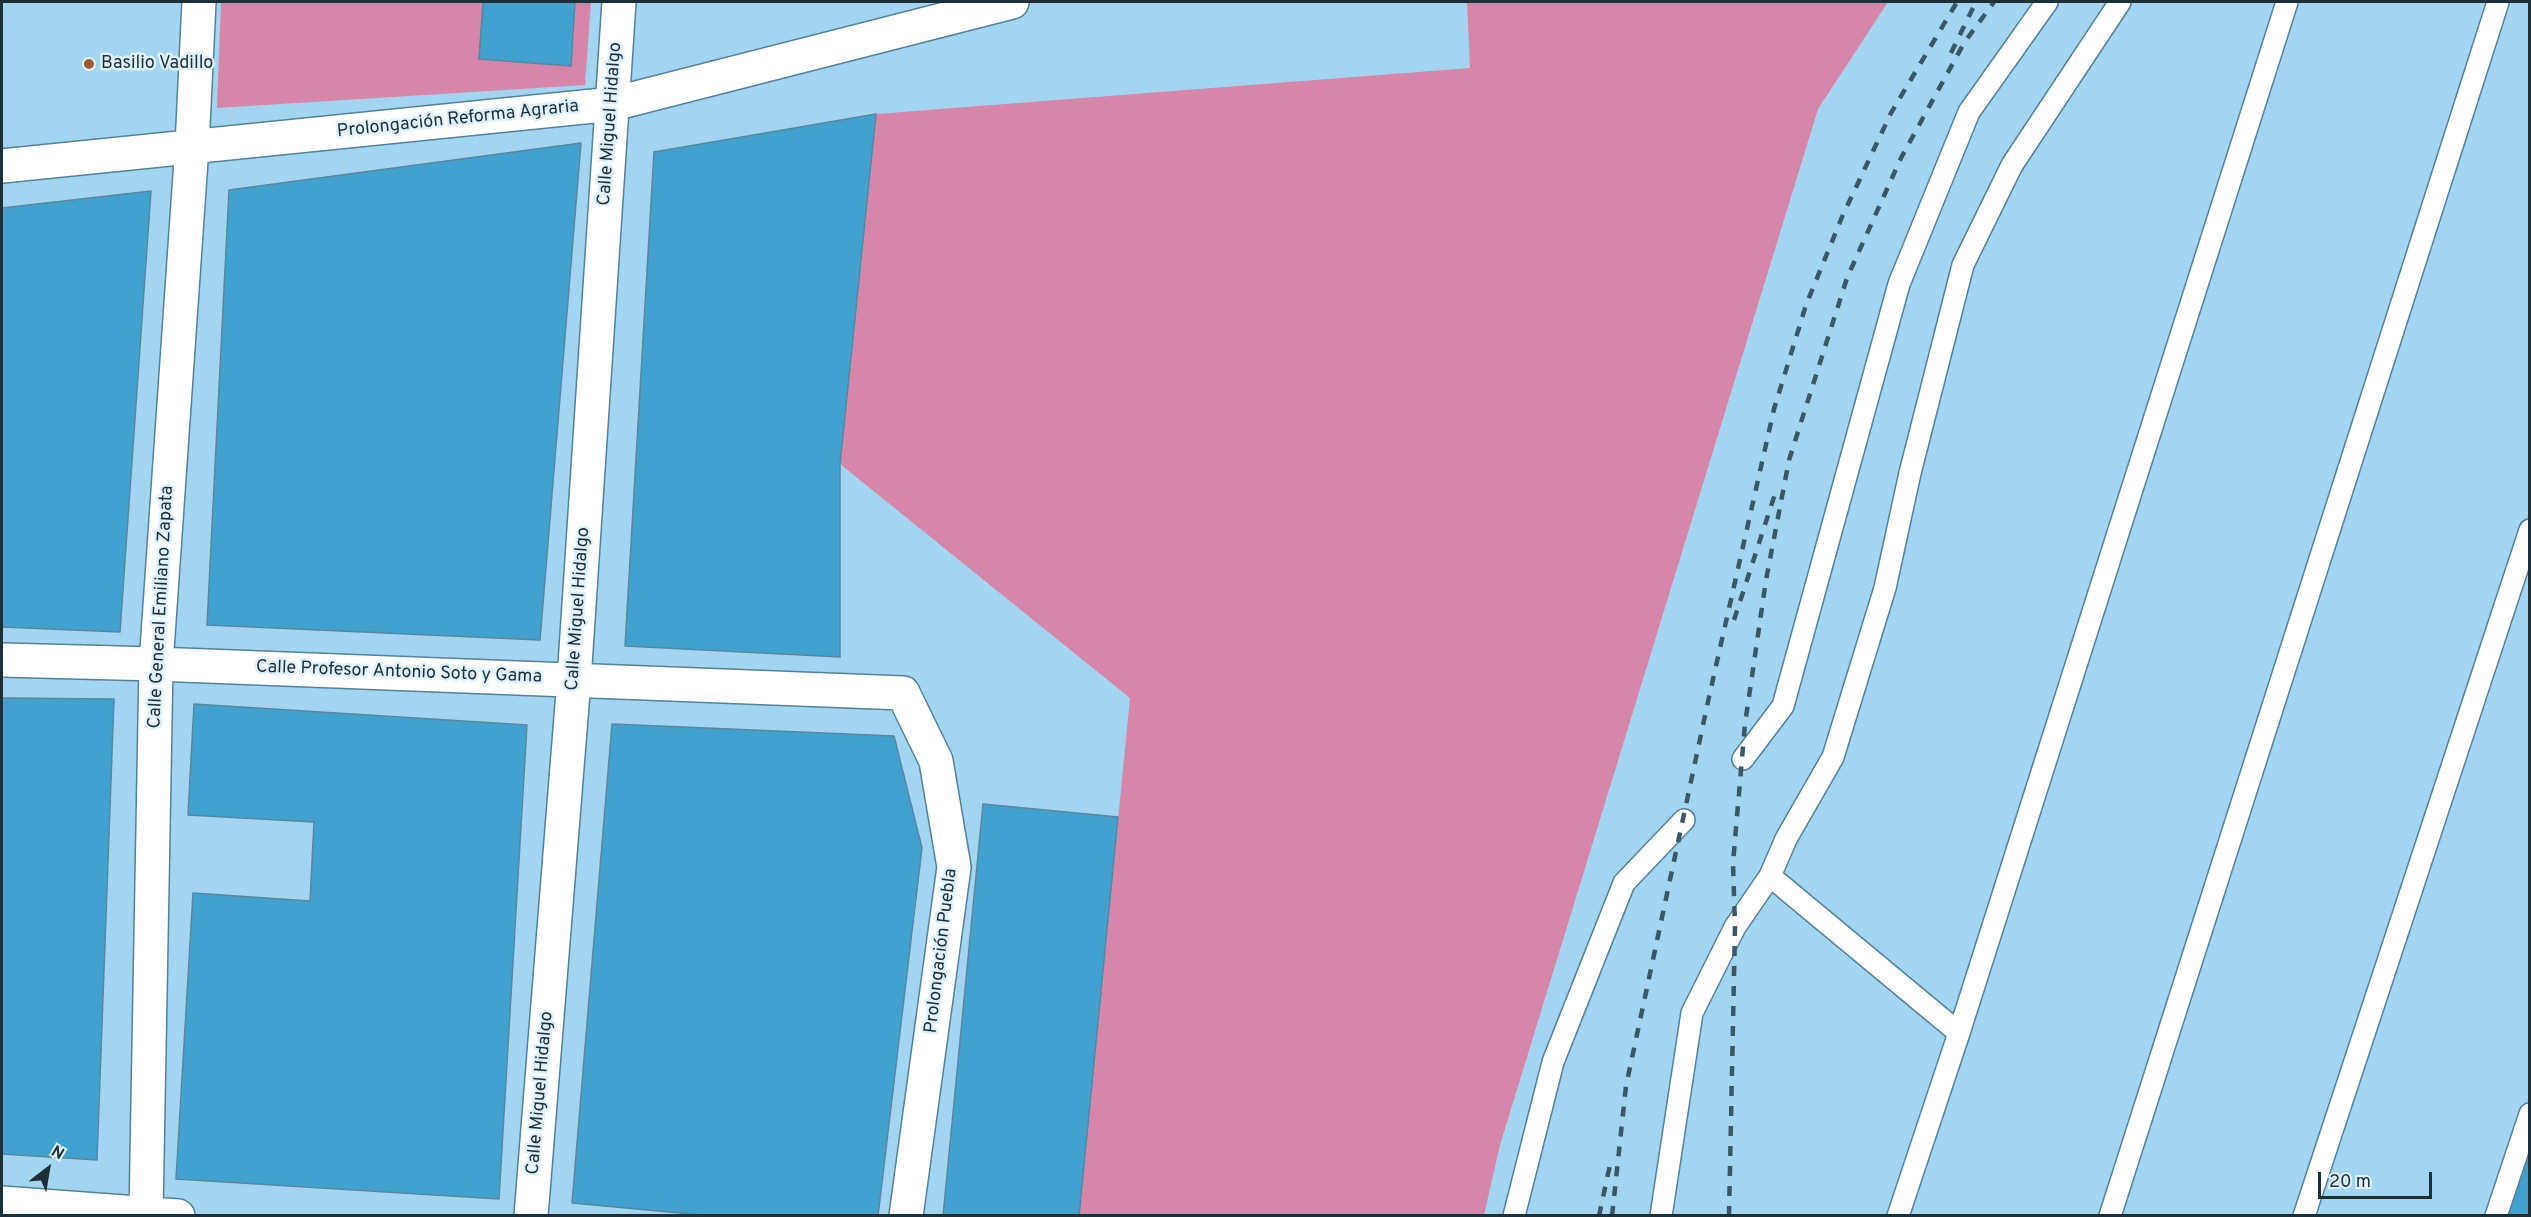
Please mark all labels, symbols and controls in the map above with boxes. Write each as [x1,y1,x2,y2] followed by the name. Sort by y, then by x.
[595,42,627,206] street label: Calle Miguel Hidalgo
[101,53,213,75] place label: Basilio Vadillo
[82,57,96,71] marker: Basilio Vadillo
[336,97,580,143] street label: Prolongación Reforma Agraria
[145,485,179,729] street label: Calle General Emiliano Zapata
[563,527,595,691] street label: Calle Miguel Hidalgo
[256,657,542,689] street label: Calle Profesor Antonio Soto y Gama
[921,867,963,1035] street label: Prolongación Puebla
[523,1010,559,1176] street label: Calle Miguel Hidalgo
[18,1139,78,1199] north arrow
[47,1142,67,1165] text: N
[2321,1160,2435,1198] scale bar
[2329,1171,2371,1194] text: 20 m

